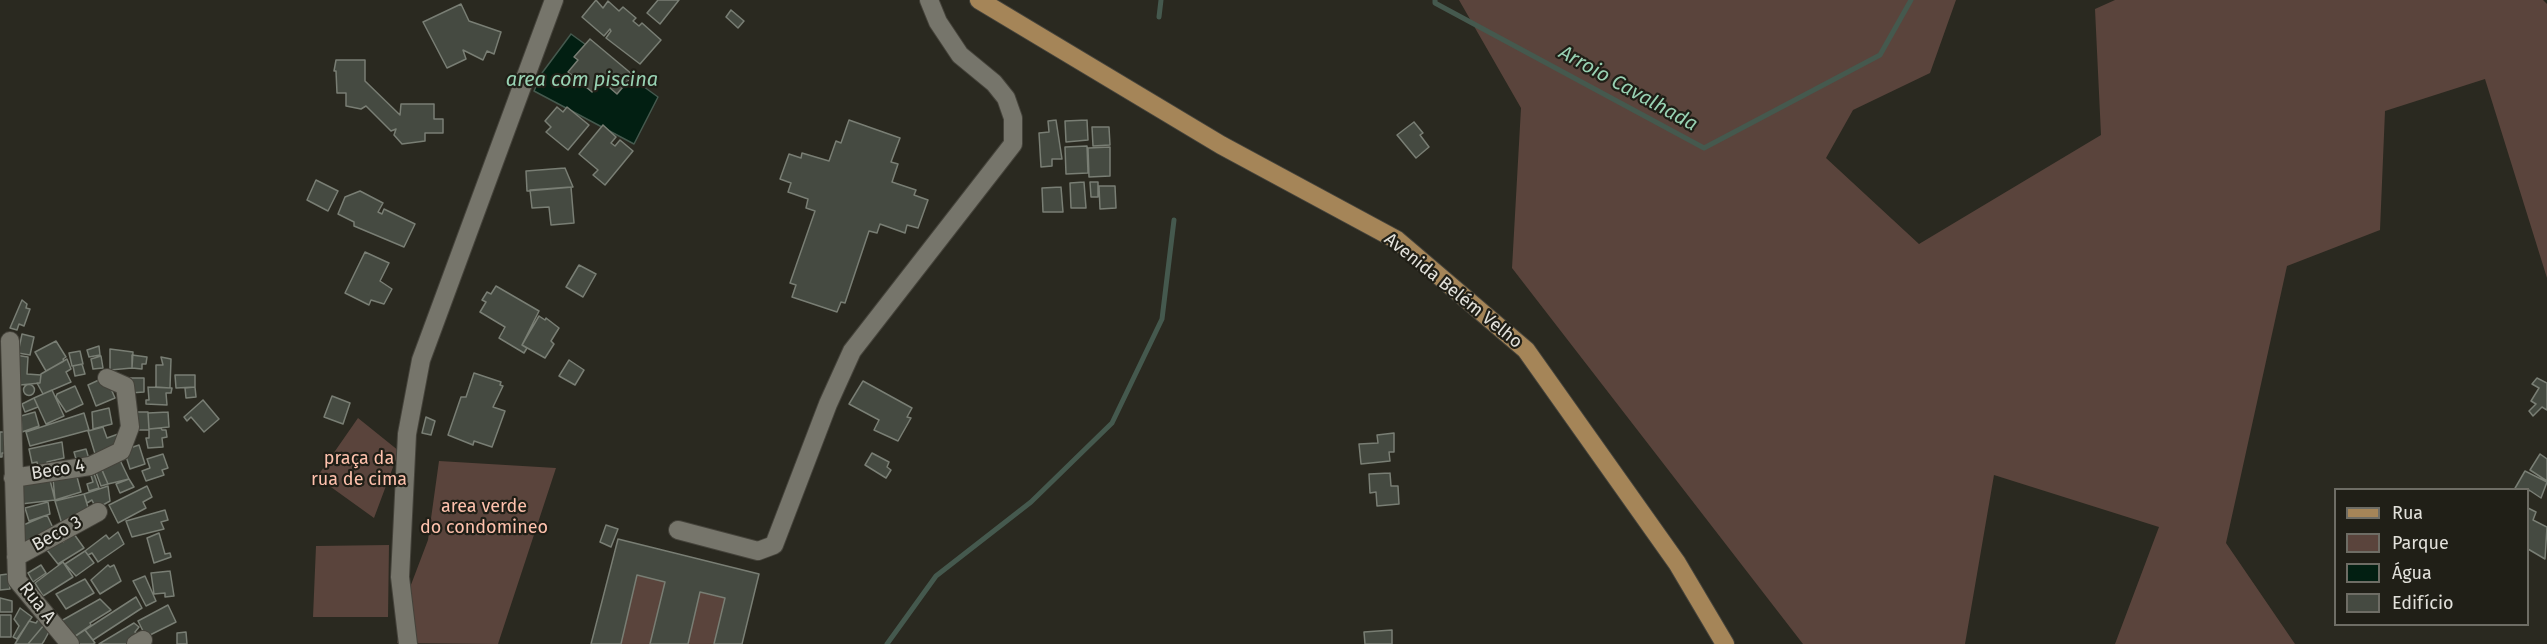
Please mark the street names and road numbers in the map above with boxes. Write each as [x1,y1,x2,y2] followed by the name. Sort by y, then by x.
[1380,229,1526,353] street label: Avenida Belém Velho
[30,455,86,485] street label: Beco 4
[28,512,86,556] street label: Beco 3
[14,578,60,628] street label: Rua A

